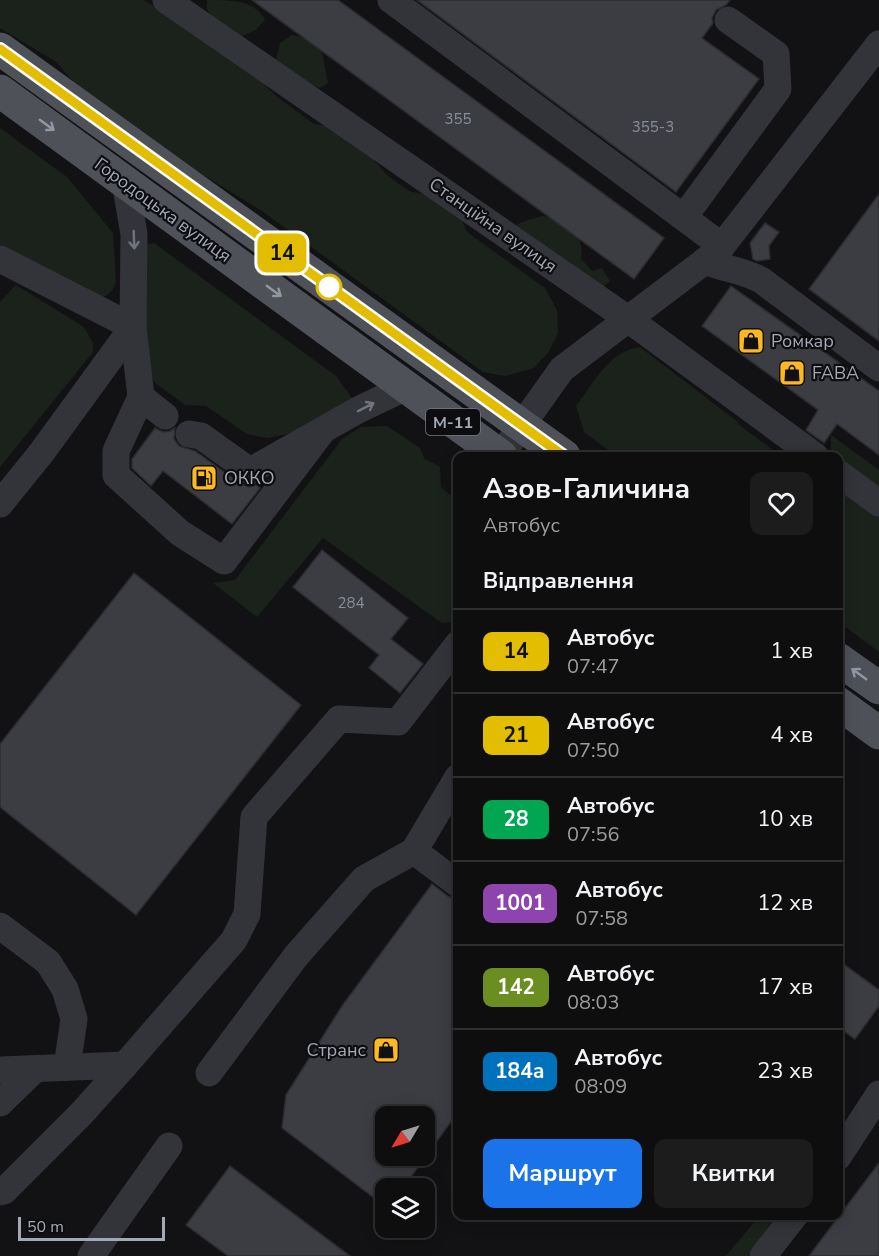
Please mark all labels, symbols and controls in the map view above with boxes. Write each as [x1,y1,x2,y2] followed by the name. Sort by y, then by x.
[444,109,472,129] house number: 355
[632,117,674,137] house number: 355-3
[39,119,55,131] one-way arrow
[90,152,236,268] street label: Городоцька вулиця
[424,172,562,278] street label: Станційна вулиця
[128,229,139,249] one-way arrow
[255,234,309,272] line badge: 14
[269,239,295,267] text: 14
[316,274,342,300] unlabelled marker
[266,285,282,297] one-way arrow
[736,326,766,356] shop icon: Ромкар
[771,329,834,353] place label: Ромкар
[777,358,807,388] shop icon: FABA
[812,361,859,385] place label: FABA
[356,401,374,412] one-way arrow
[426,409,480,435] road number: М-11
[189,463,219,493] fuel station icon: ОККО
[224,466,275,490] place label: ОККО
[483,470,690,508] text: Азов-Галичина
[750,472,813,535] button: heart
[483,512,560,539] text: Автобус
[483,566,634,596] text: Відправлення
[337,593,365,613] house number: 284
[567,623,655,653] text: Автобус
[770,636,813,666] text: 1 хв
[503,637,529,665] text: 14
[567,653,620,680] text: 07:47
[851,667,867,680] one-way arrow
[567,707,655,737] text: Автобус
[770,720,813,750] text: 4 хв
[503,721,529,749] text: 21
[567,737,620,764] text: 07:50
[567,791,655,821] text: Автобус
[757,804,813,834] text: 10 хв
[503,805,529,833] text: 28
[567,821,620,848] text: 07:56
[575,875,663,905] text: Автобус
[757,888,813,918] text: 12 хв
[495,889,545,917] text: 1001
[575,905,628,932] text: 07:58
[567,959,655,989] text: Автобус
[757,972,813,1002] text: 17 хв
[497,973,535,1001] text: 142
[567,989,620,1016] text: 08:03
[371,1035,401,1065] shop icon: Странс
[306,1038,366,1062] place label: Странс
[575,1043,662,1073] text: Автобус
[757,1056,813,1086] text: 23 хв
[495,1057,545,1085] text: 184а
[575,1073,627,1100] text: 08:09
[375,1106,435,1166] north arrow
[375,1106,435,1238] map controls
[483,1139,642,1208] button: Маршрут
[654,1139,813,1208] button: Квитки
[375,1178,435,1238] button: layers
[18,1214,165,1242] scale bar
[27,1216,64,1238] text: 50 m

